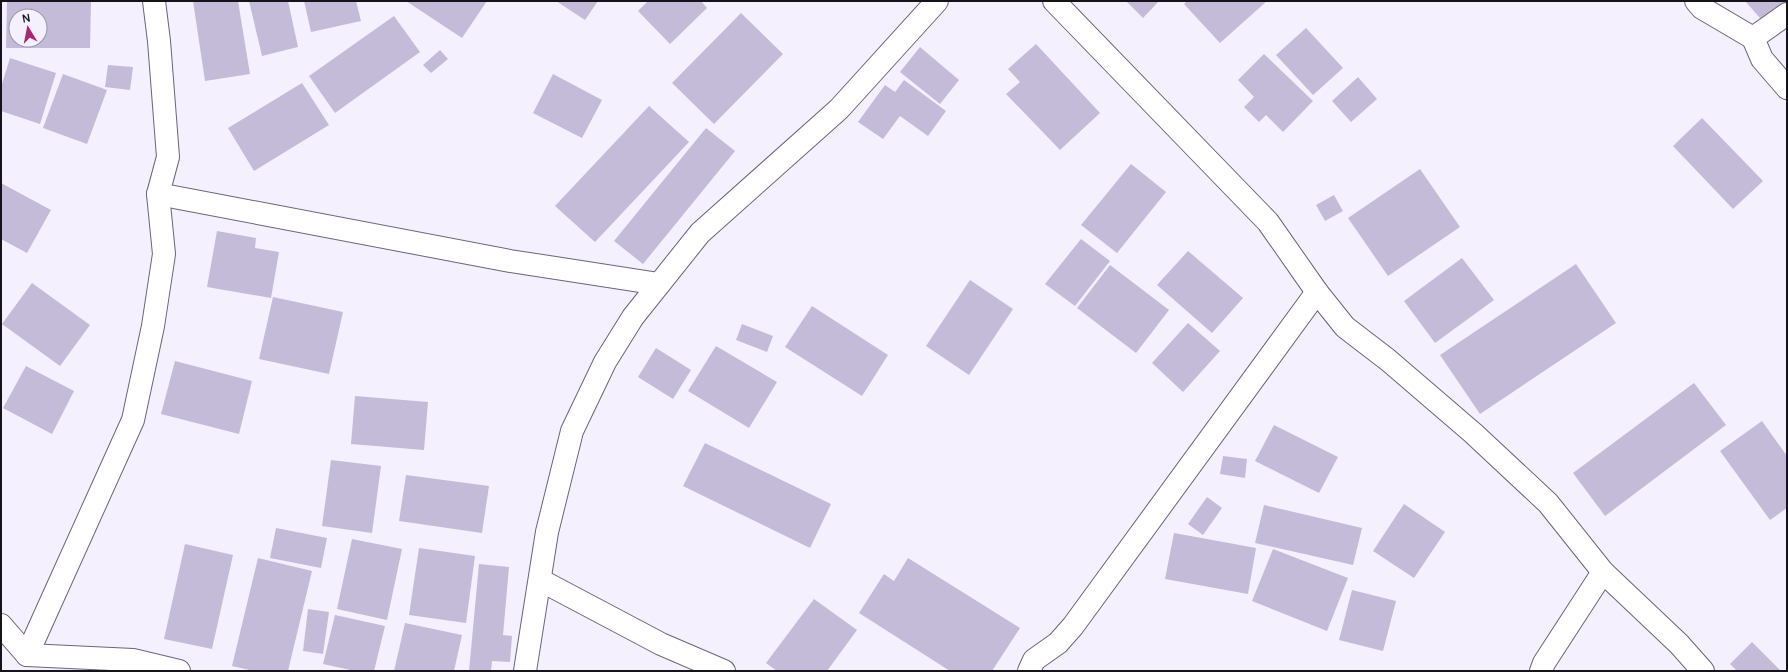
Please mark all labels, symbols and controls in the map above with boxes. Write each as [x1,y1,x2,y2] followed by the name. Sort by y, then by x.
[8,8,48,48] north arrow
[21,10,31,26] text: N

